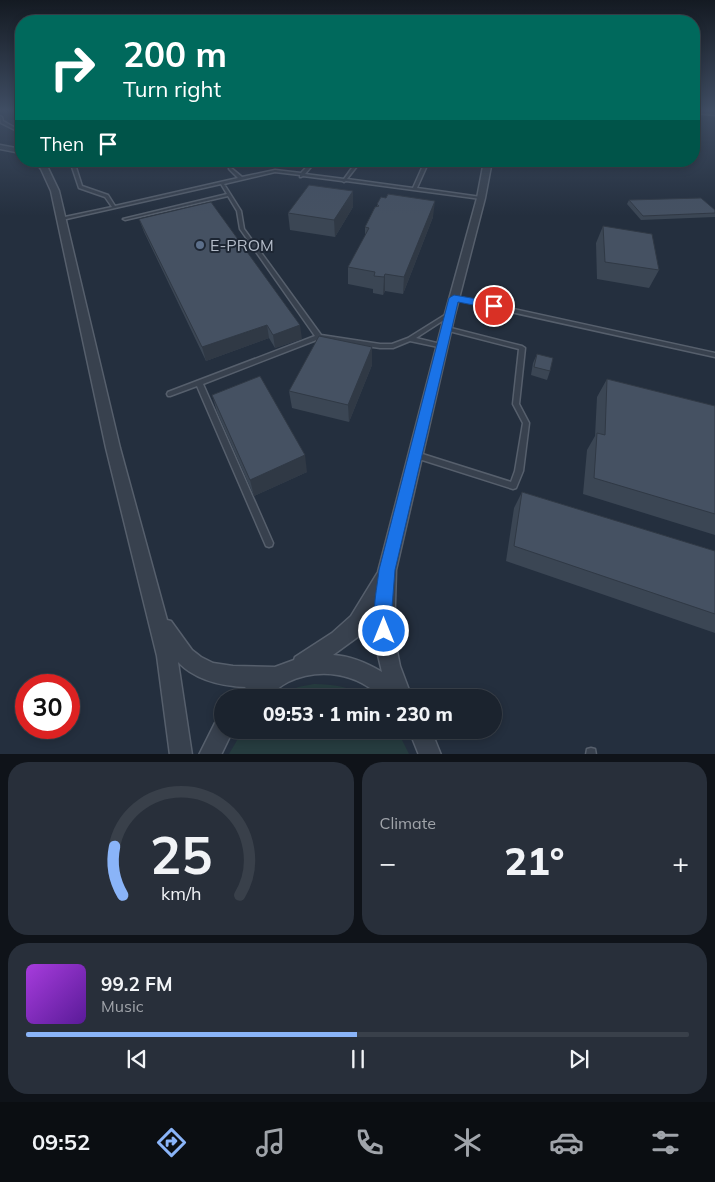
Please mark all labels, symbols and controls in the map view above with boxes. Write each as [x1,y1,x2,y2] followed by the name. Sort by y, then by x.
[123,32,227,76] text: 200 m
[40,35,105,100] icon: right
[123,75,221,103] text: Turn right
[94,130,122,158] icon: arrive
[40,132,84,156] text: Then
[210,235,274,255] place label: E-PROM
[194,239,206,251] marker: E-PROM
[473,285,515,327] pin
[480,292,508,320] icon: arrive
[357,604,409,656] position arrow
[15,674,80,739] speed limit sign: 30
[263,702,453,726] text: 09:53 · 1 min · 230 m
[380,813,436,833] text: Climate
[150,822,212,887] text: 25
[504,837,564,885] text: 21°
[380,845,396,880] text: −
[672,845,689,880] text: +
[161,882,201,904] text: km/h
[101,972,173,996] text: 99.2 FM
[101,996,144,1016] text: Music
[123,1045,151,1073] icon: previous
[344,1045,372,1073] icon: pause
[565,1045,593,1073] icon: next
[154,1125,189,1160] icon: directions
[253,1125,288,1160] icon: music
[352,1125,387,1160] icon: phone
[450,1125,485,1160] icon: climate
[549,1125,584,1160] icon: car
[648,1125,683,1160] icon: filters
[32,1128,90,1156] text: 09:52

